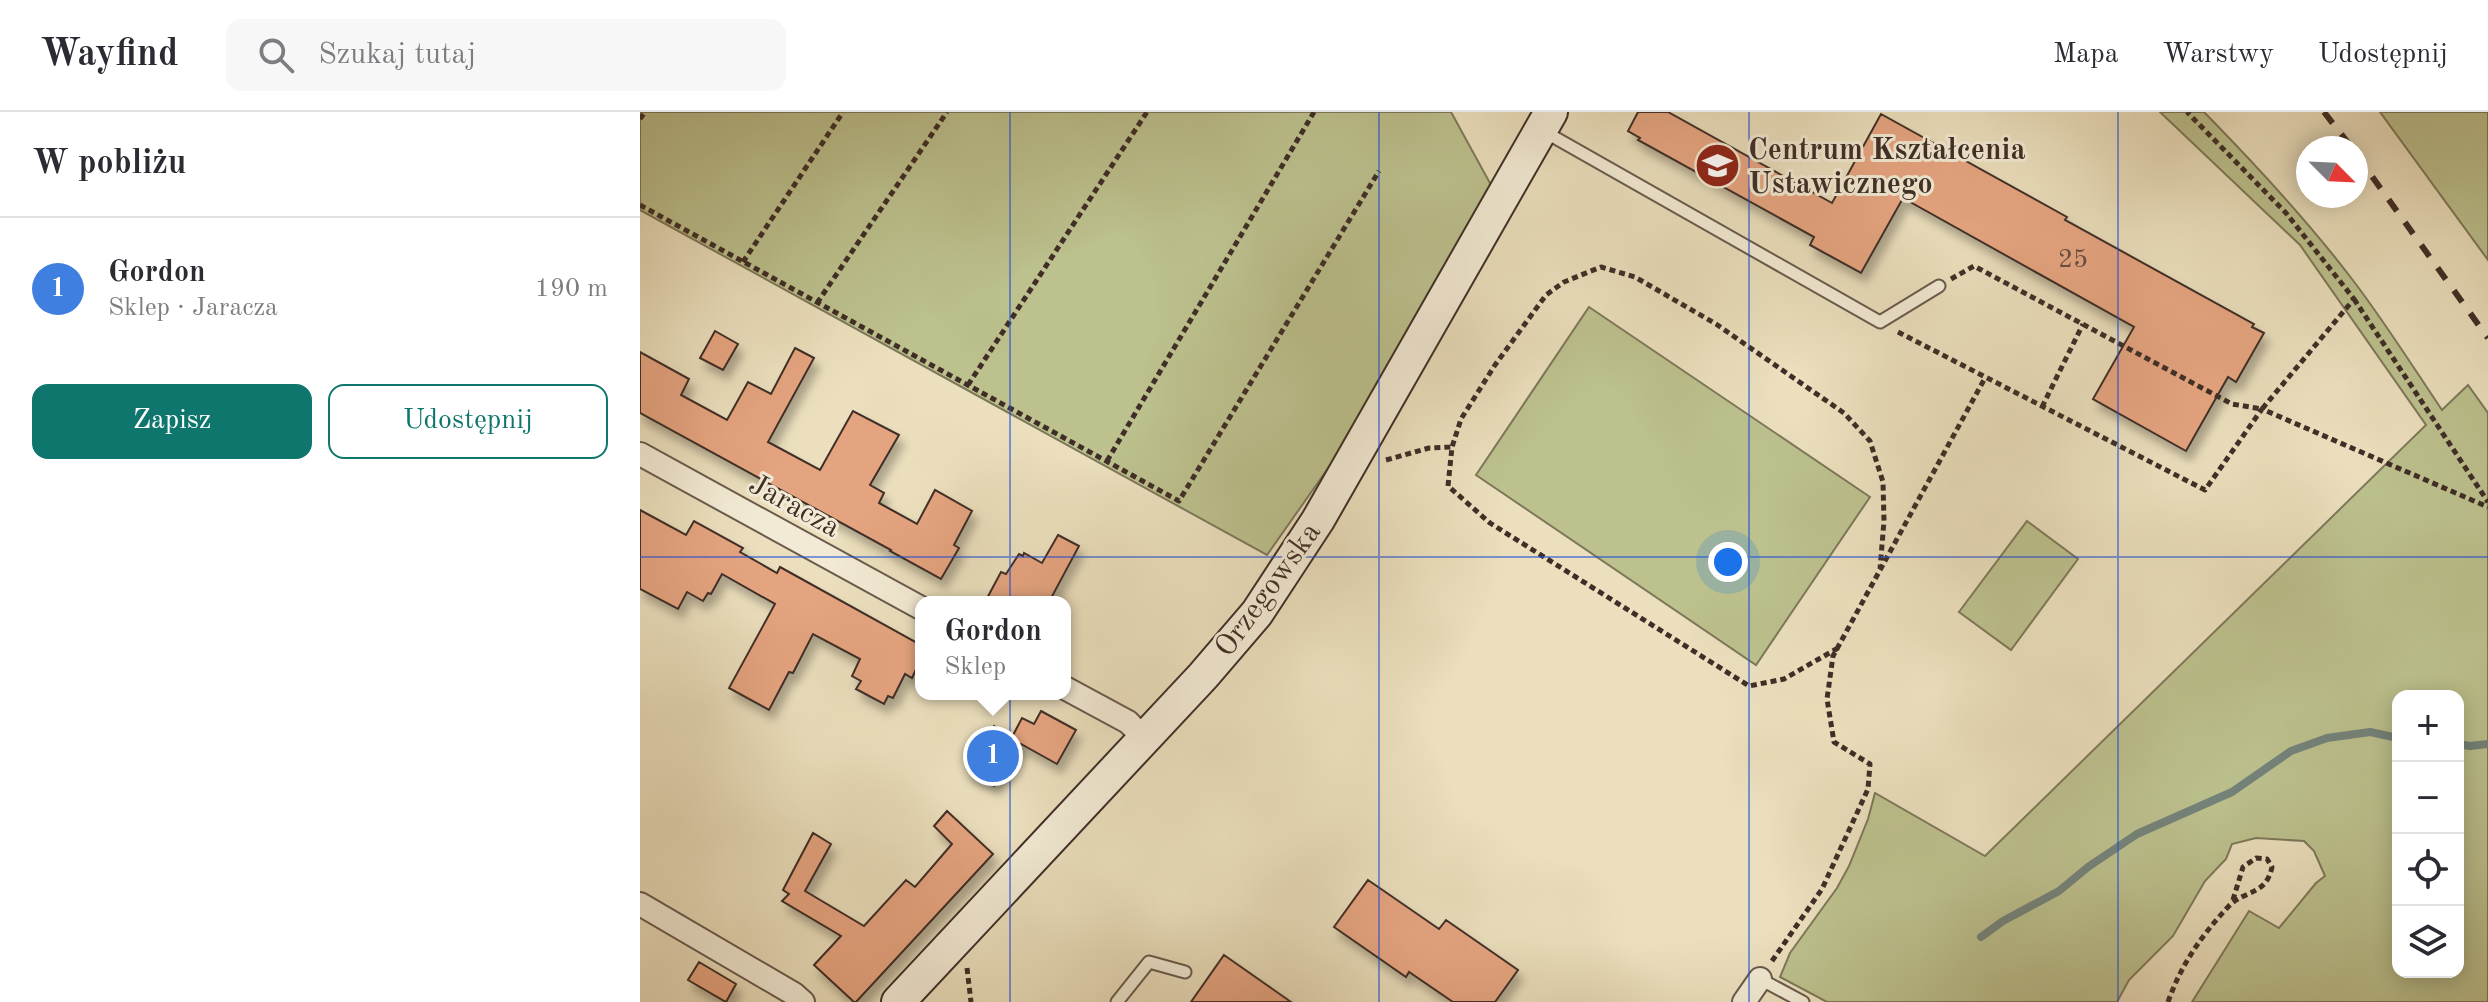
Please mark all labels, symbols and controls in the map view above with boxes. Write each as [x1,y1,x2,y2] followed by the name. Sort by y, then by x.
[226,19,786,91] search box
[254,33,298,77] icon: search
[40,36,178,74] text: Wayfind
[318,40,476,70] text: Szukaj tutaj
[2053,41,2119,69] text: Mapa
[2163,41,2274,69] text: Warstwy
[2318,41,2448,69] text: Udostępnij
[1748,136,2026,200] place label: Centrum Kształcenia Ustawicznego
[2296,136,2368,208] north arrow
[1693,142,1741,190] school or university icon: Centrum Kształcenia Ustawicznego
[32,147,187,181] text: W pobliżu
[2058,247,2088,273] house number: 25
[108,258,206,288] text: Gordon
[50,276,66,302] text: 1
[535,276,608,302] text: 190 m
[108,295,278,321] text: Sklep · Jaracza
[32,384,312,459] button: Zapisz
[328,384,608,459] button: Udostępnij
[743,470,845,544] street label: Jaracza
[1210,517,1327,663] street label: Orzegowska
[1708,542,1748,582] your location
[915,596,1071,700] popup
[944,617,1042,647] text: Gordon
[944,654,1006,680] text: Sklep
[2392,690,2464,978] map controls
[2392,690,2464,762] button: +
[967,726,1019,786] pin: 1
[2392,762,2464,834] button: −
[2392,834,2464,906] button: locate
[2392,906,2464,978] button: layers

